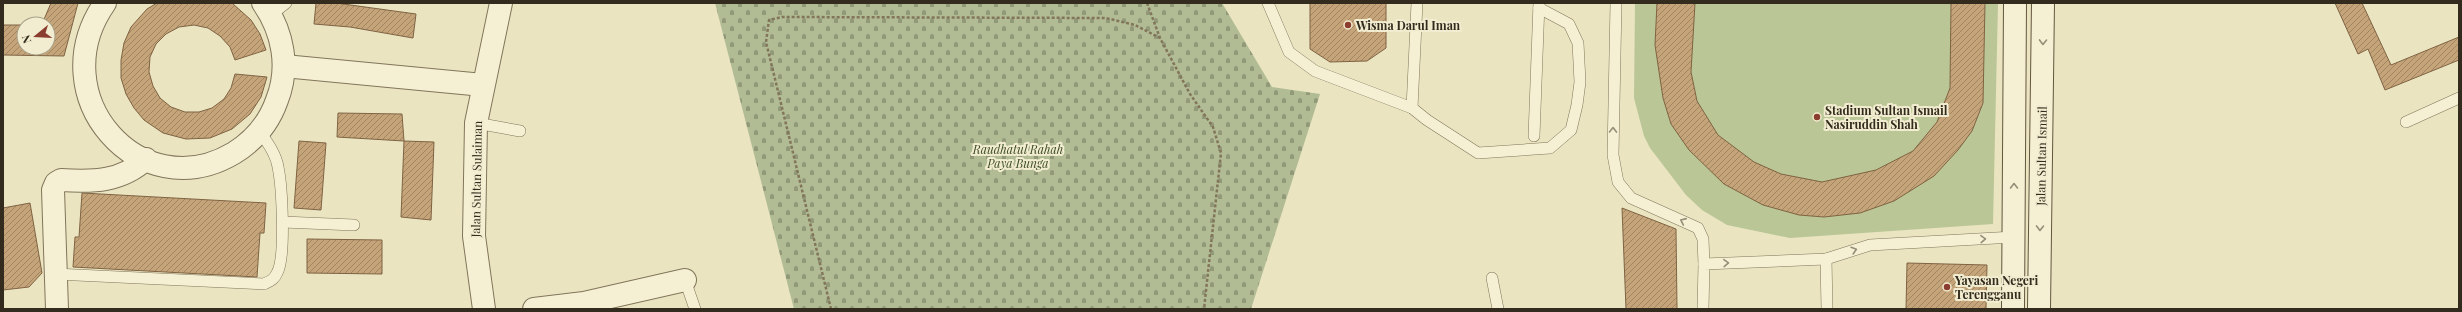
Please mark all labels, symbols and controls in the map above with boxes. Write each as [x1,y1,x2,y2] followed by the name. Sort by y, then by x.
[16,16,56,56] north arrow
[1355,17,1461,33] place label: Wisma Darul Iman
[1343,20,1353,30] marker: Wisma Darul Iman
[18,33,34,45] text: N
[2039,39,2047,45] one-way arrow
[1825,102,1948,132] place label: Stadium Sultan Ismail Nasiruddin Shah
[2032,106,2050,207] street label: Jalan Sultan Ismail
[1812,112,1822,122] marker: Stadium Sultan Ismail Nasiruddin Shah
[467,121,485,238] street label: Jalan Sultan Sulaiman
[1609,127,1618,133] one-way arrow
[972,141,1063,171] park label: Raudhatul Rahah Paya Bunga
[2010,183,2018,189] one-way arrow
[1679,218,1686,226] one-way arrow
[2036,225,2044,231] one-way arrow
[1980,235,1986,243] one-way arrow
[1850,246,1857,255] one-way arrow
[1723,258,1729,267] one-way arrow
[1954,272,2038,302] place label: Yayasan Negeri Terengganu
[1942,282,1952,292] marker: Yayasan Negeri Terengganu

